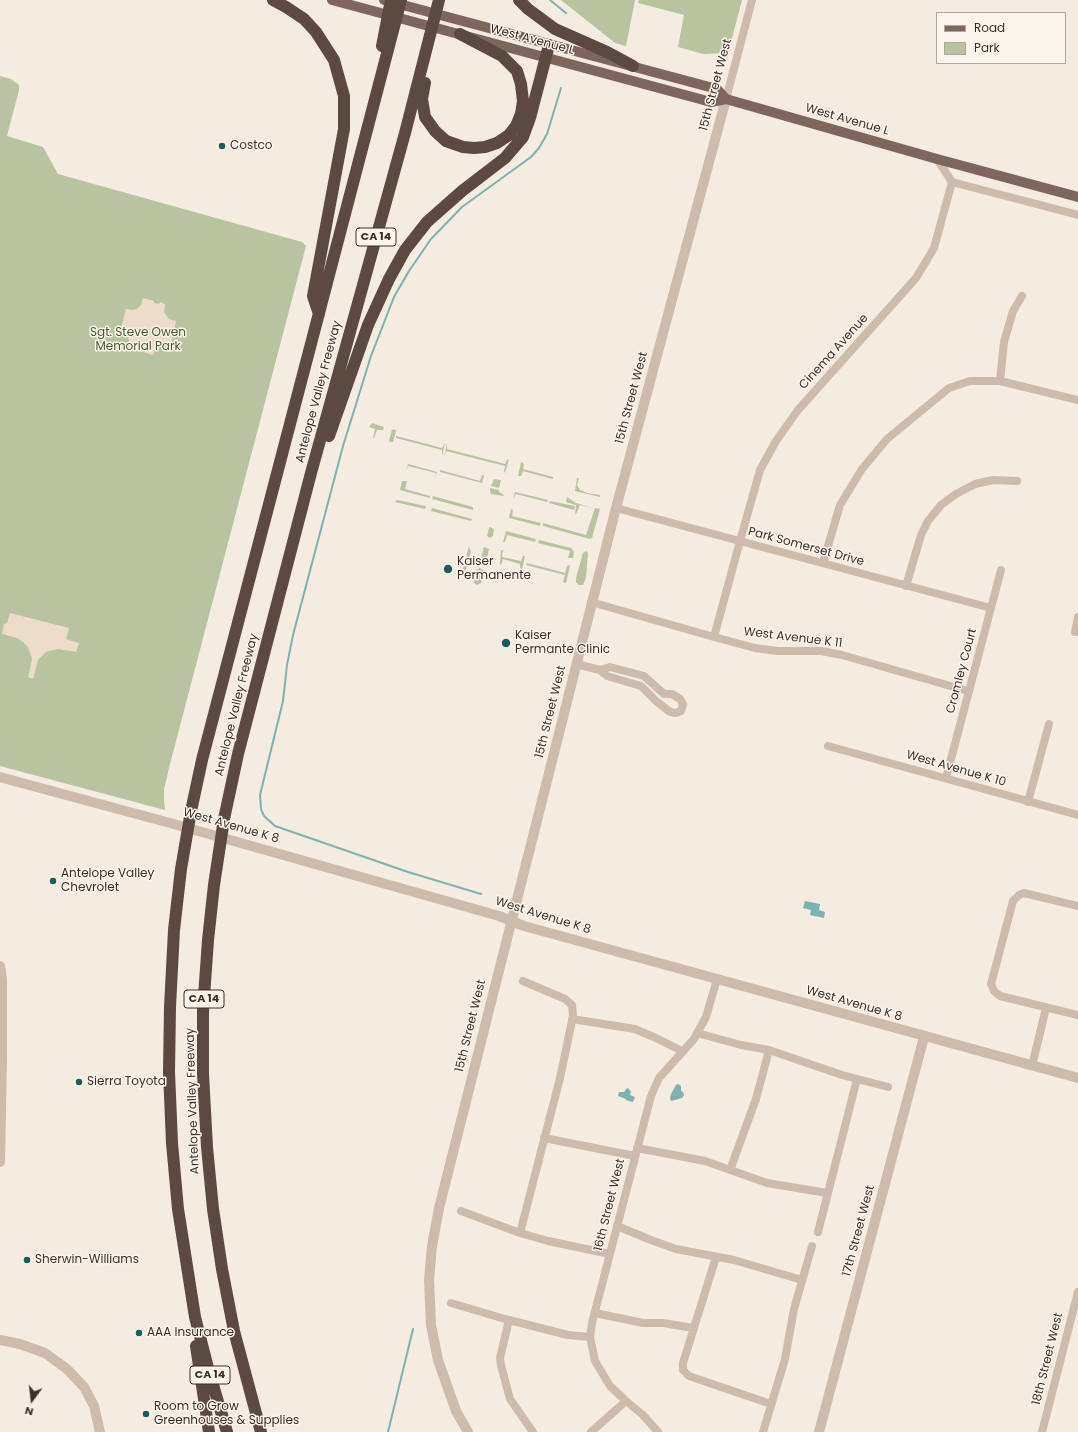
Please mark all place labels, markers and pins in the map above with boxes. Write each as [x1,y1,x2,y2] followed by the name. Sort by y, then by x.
[230,139,273,153] place label: Costco
[217,141,227,151] marker: Costco
[457,555,531,583] place label: Kaiser Permanente
[442,563,454,575] marker: Kaiser Permanente
[515,629,610,657] place label: Kaiser Permante Clinic
[500,637,512,649] marker: Kaiser Permante Clinic
[61,867,154,895] place label: Antelope Valley Chevrolet
[48,876,58,886] marker: Antelope Valley Chevrolet
[87,1075,166,1089] place label: Sierra Toyota
[74,1077,84,1087] marker: Sierra Toyota
[35,1253,139,1267] place label: Sherwin-Williams
[22,1255,32,1265] marker: Sherwin-Williams
[147,1326,234,1340] place label: AAA Insurance
[134,1328,144,1338] marker: AAA Insurance
[154,1400,299,1428] place label: Room to Grow Greenhouses & Supplies
[141,1409,151,1419] marker: Room to Grow Greenhouses & Supplies

